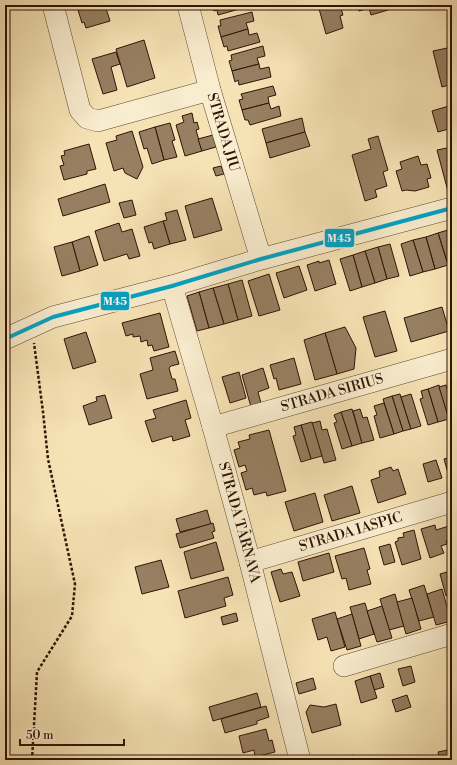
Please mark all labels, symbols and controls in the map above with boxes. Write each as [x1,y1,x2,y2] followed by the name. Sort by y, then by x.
[202,91,243,175] street label: STRADA JIU
[324,228,355,248] line badge: M45
[327,232,351,246] text: M45
[100,291,130,311] line badge: M45
[103,295,127,309] text: M45
[279,370,386,416] street label: STRADA SIRIUS
[214,460,264,585] street label: STRADA TÂRNAVA
[297,508,404,556] street label: STRADA IASPIC
[20,721,124,747] scale bar
[26,728,54,743] text: 50 m

